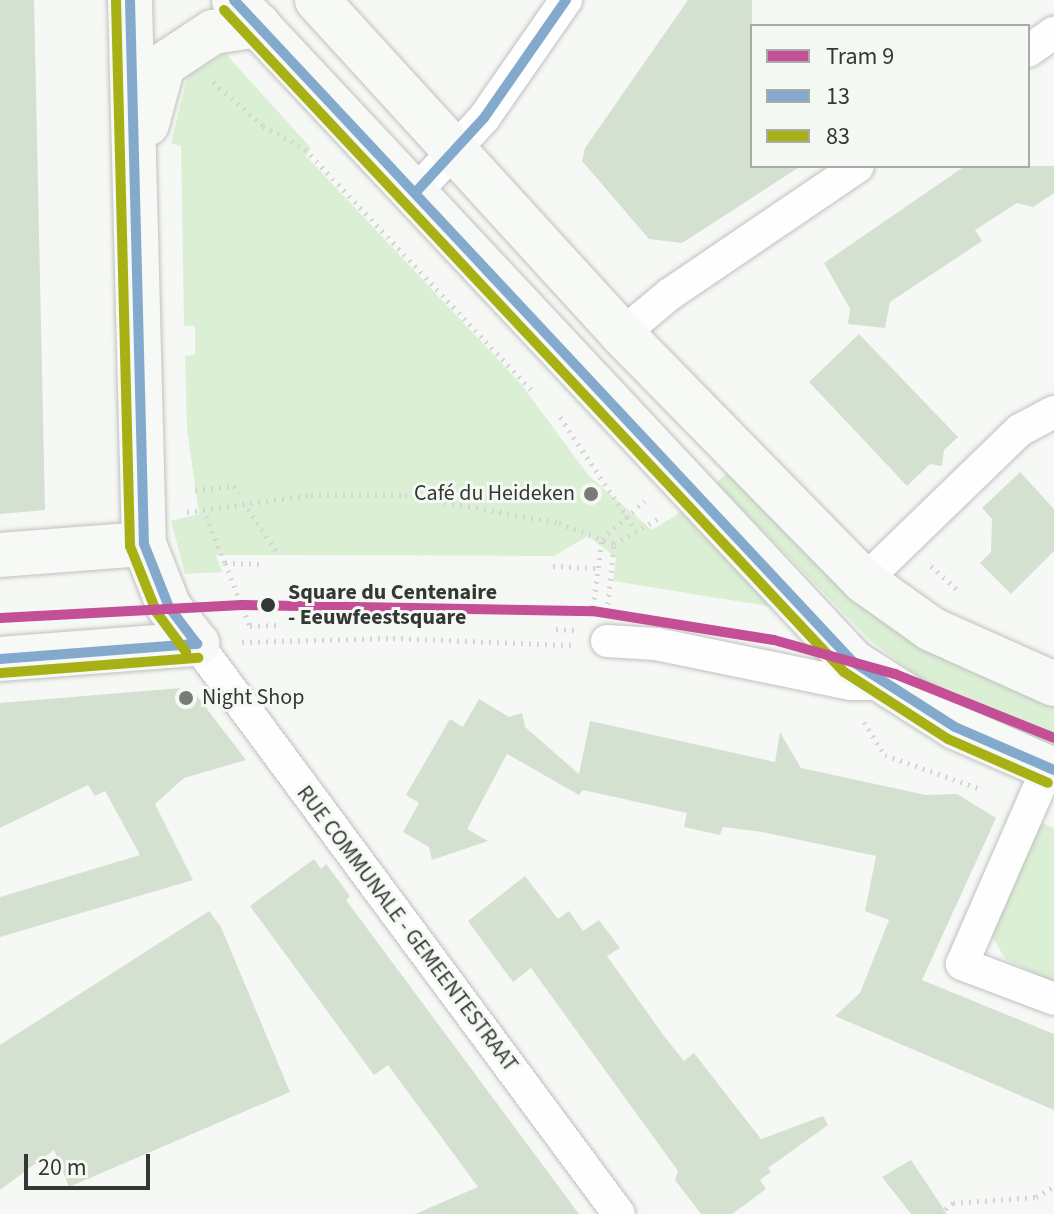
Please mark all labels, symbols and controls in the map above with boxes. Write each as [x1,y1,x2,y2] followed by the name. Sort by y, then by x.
[750,24,1030,168] legend
[826,39,894,74] text: Tram 9
[826,79,850,114] text: 13
[826,119,850,154] text: 83
[414,481,575,507] place label: Café du Heideken
[582,485,600,503] marker: Café du Heideken
[288,579,497,630] place label: Square du Centenaire - Eeuwfeestsquare
[255,592,281,618] marker: Square du Centenaire - Eeuwfeestsquare
[202,685,304,711] place label: Night Shop
[177,689,195,707] marker: Night Shop
[291,781,523,1077] street label: RUE COMMUNALE - GEMEENTESTRAAT
[28,1138,154,1188] scale bar
[38,1150,87,1185] text: 20 m

